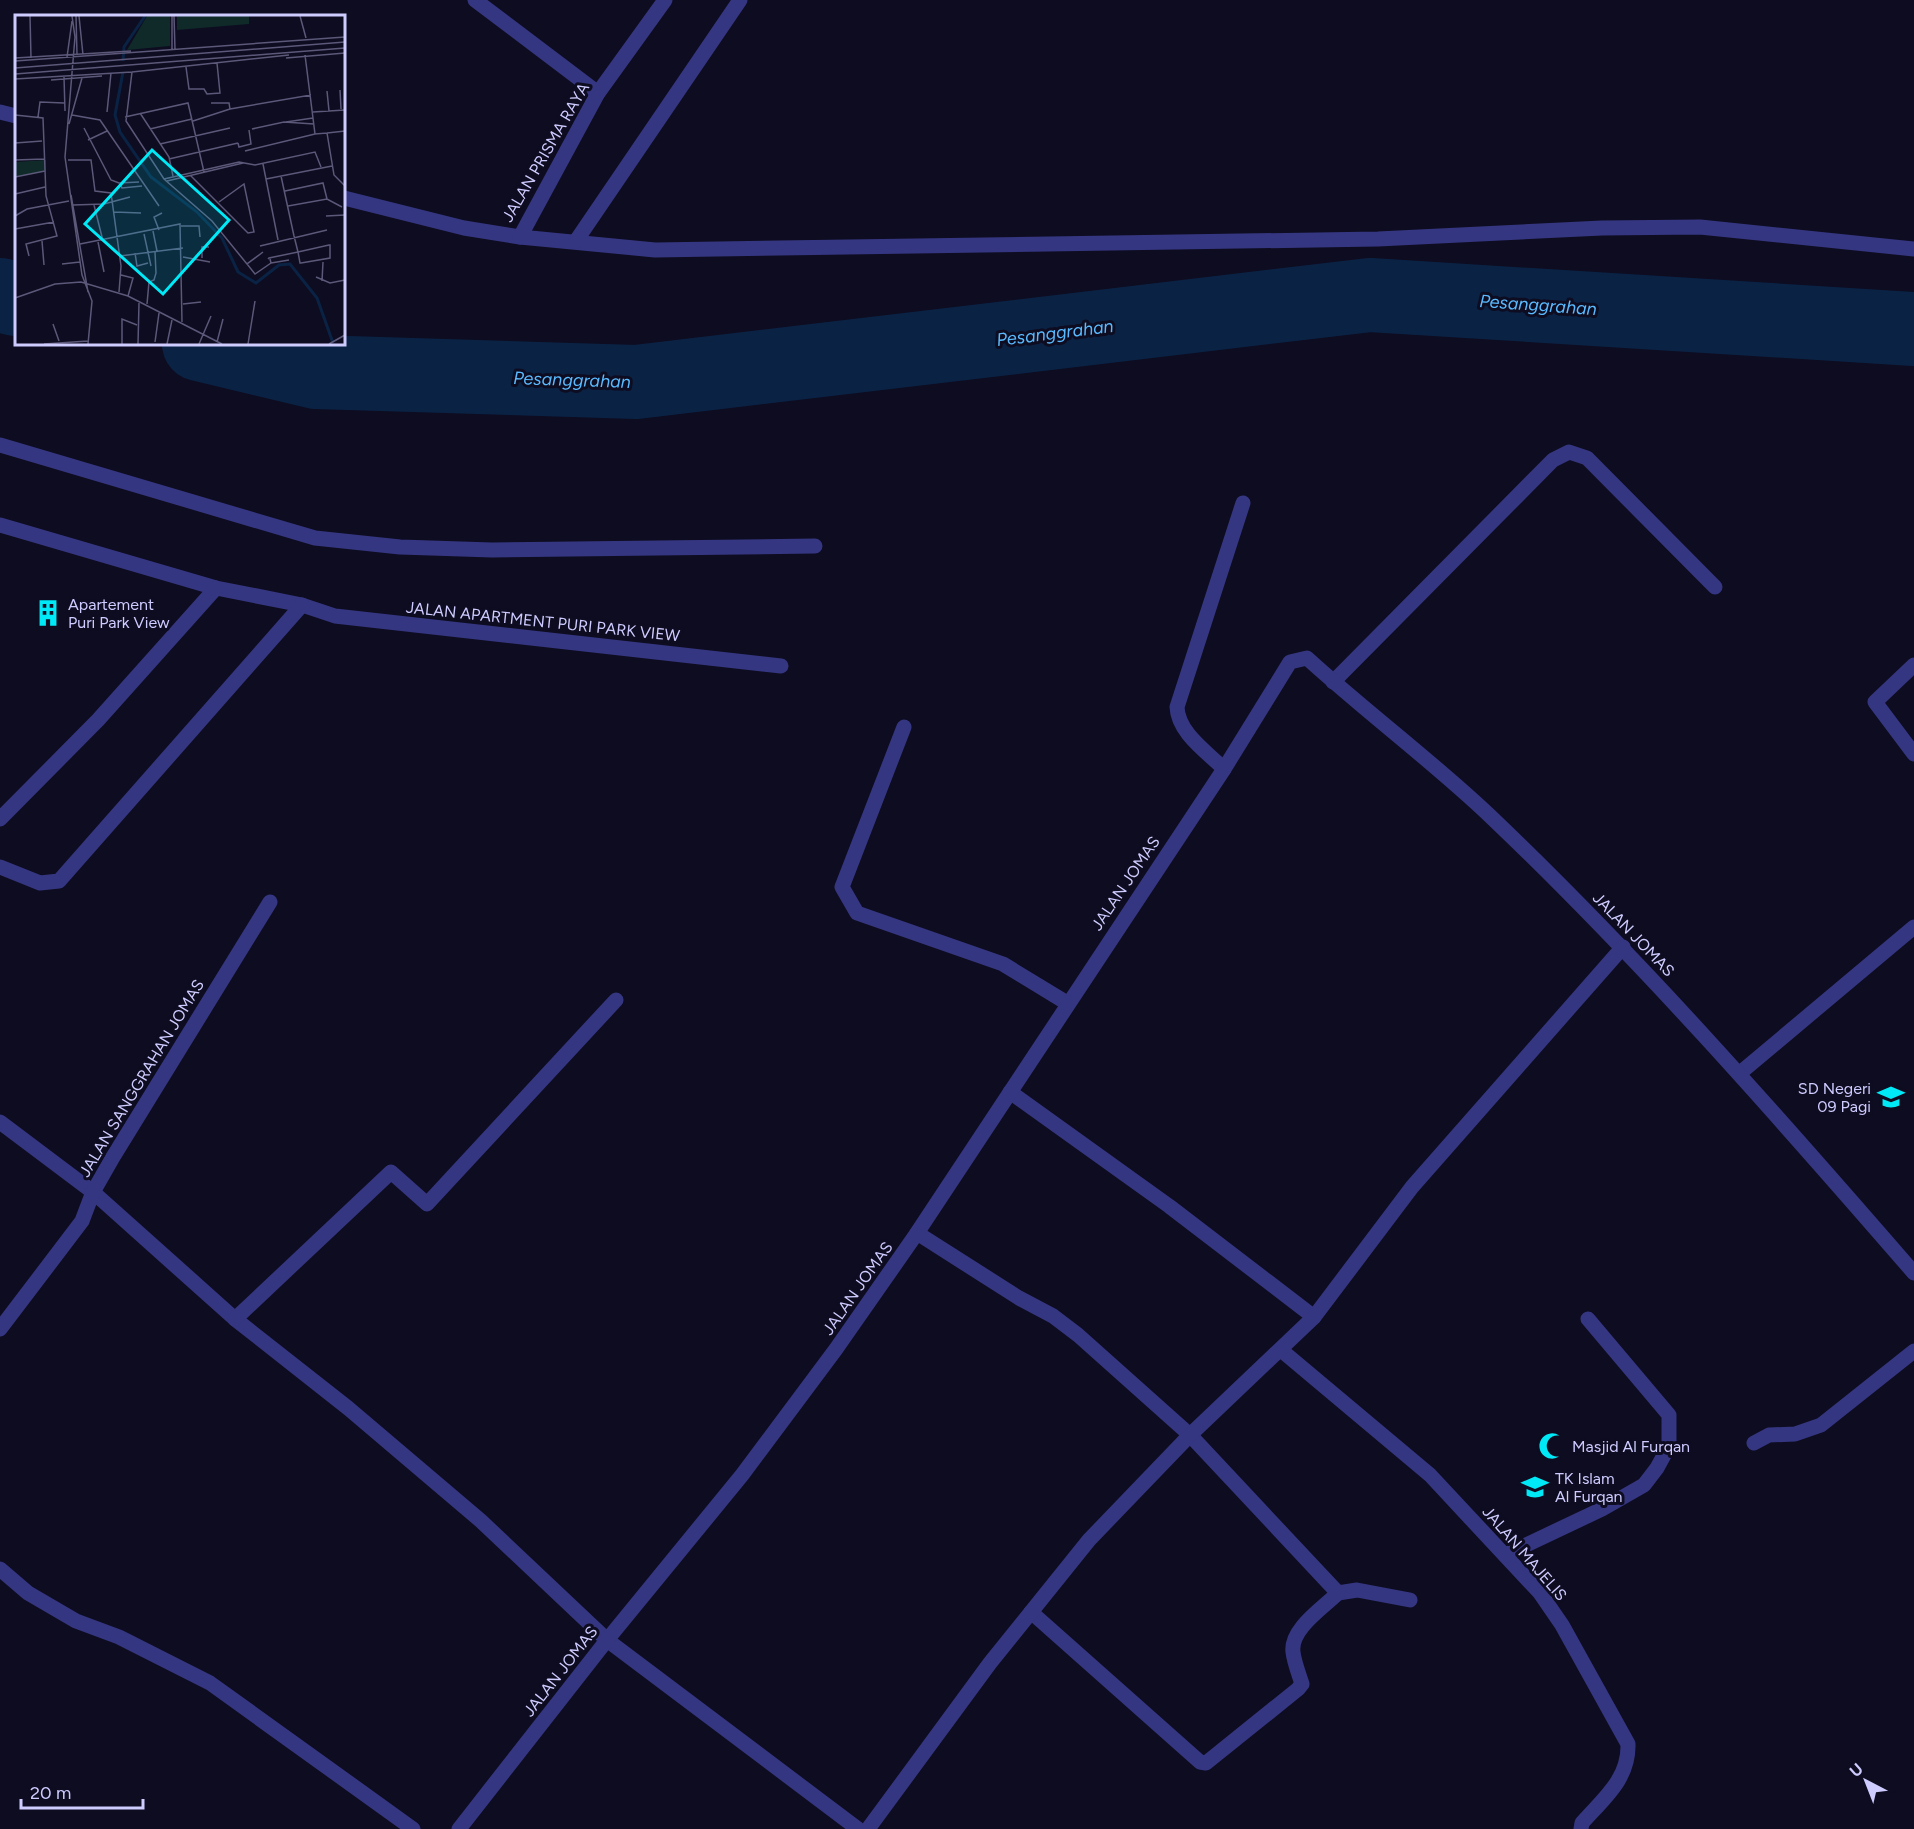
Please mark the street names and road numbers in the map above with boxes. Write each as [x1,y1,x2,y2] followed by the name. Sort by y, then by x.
[498,79,593,225] street label: JALAN PRISMA RAYA
[405,598,682,645] street label: JALAN APARTMENT PURI PARK VIEW
[1087,832,1164,934] street label: JALAN JOMAS
[1589,888,1679,980] street label: JALAN JOMAS
[75,976,208,1180] street label: JALAN SANGGRAHAN JOMAS
[818,1238,897,1339] street label: JALAN JOMAS
[1478,1502,1571,1605] street label: JALAN MAJELIS
[519,1622,602,1720] street label: JALAN JOMAS

